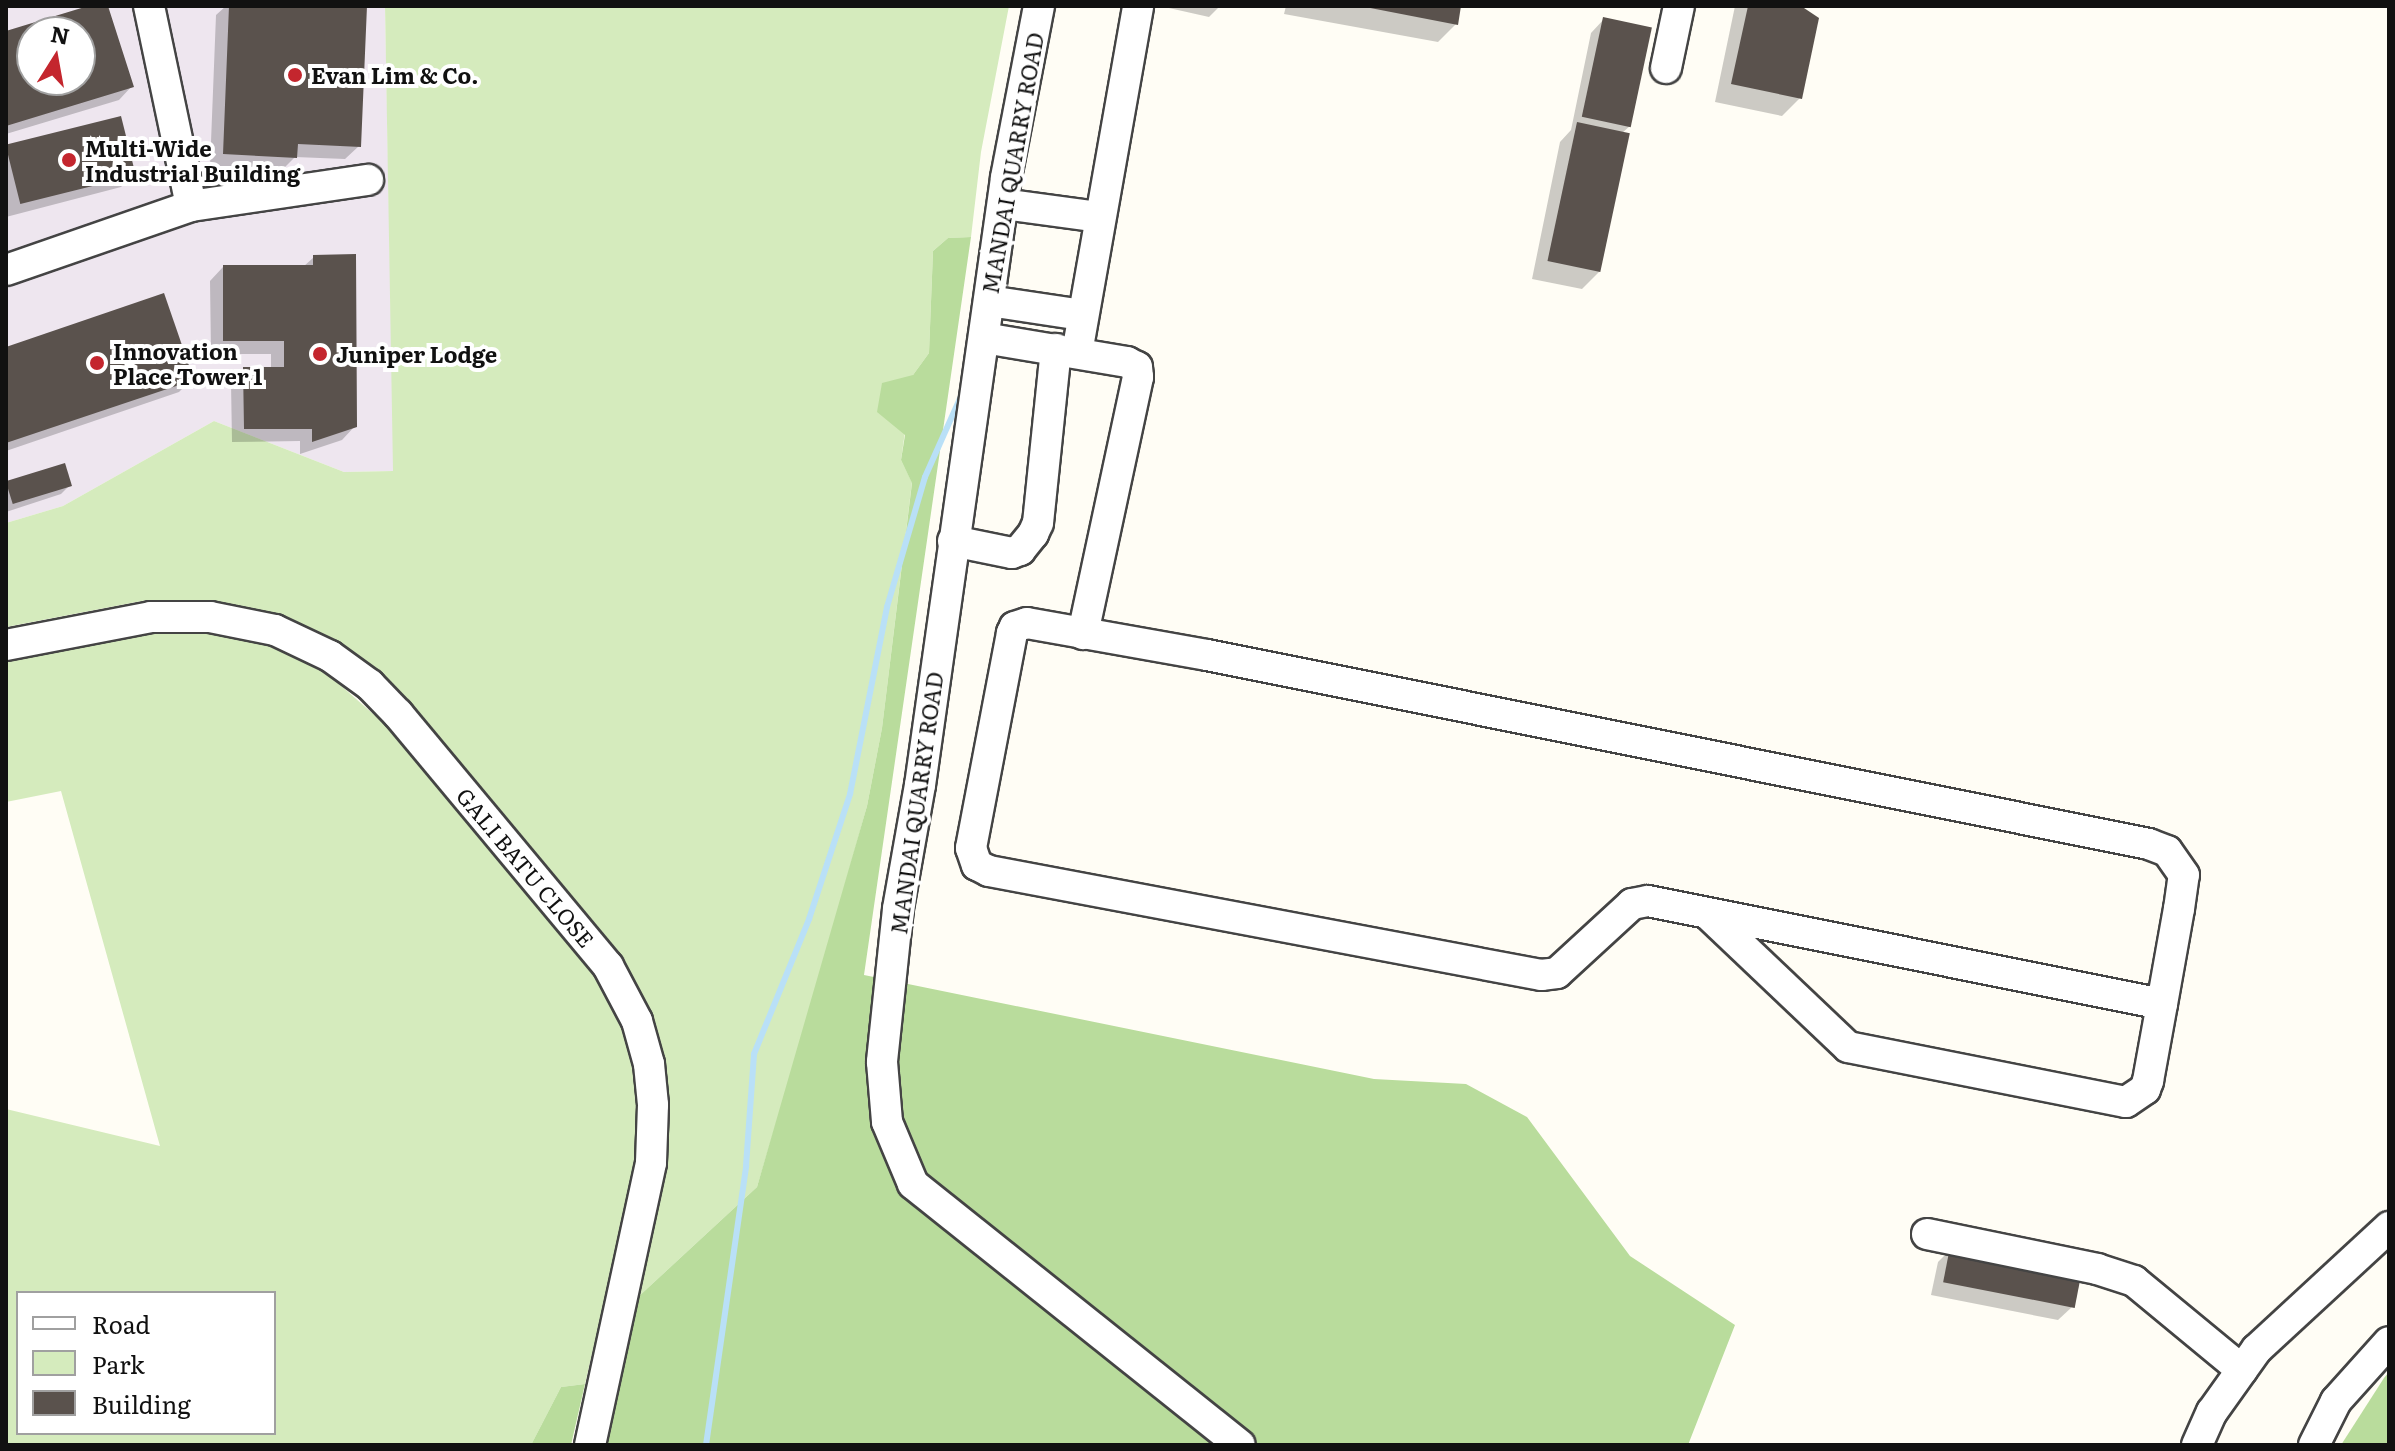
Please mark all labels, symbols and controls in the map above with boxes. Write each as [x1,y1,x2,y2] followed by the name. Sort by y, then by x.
[16,16,96,96] north arrow
[48,16,73,52] text: N
[976,30,1048,296] street label: MANDAI QUARRY ROAD
[311,62,478,88] place label: Evan Lim & Co.
[286,66,304,84] marker: Evan Lim & Co.
[85,134,300,186] place label: Multi-Wide Industrial Building
[60,151,78,169] marker: Multi-Wide Industrial Building
[113,337,262,388] place label: Innovation Place Tower 1
[336,341,497,367] place label: Juniper Lodge
[311,345,329,363] marker: Juniper Lodge
[88,354,106,372] marker: Innovation Place Tower 1
[885,670,947,936] street label: MANDAI QUARRY ROAD
[452,782,600,952] street label: GALI BATU CLOSE
[16,1291,276,1435] legend
[92,1306,150,1341] text: Road
[92,1346,145,1381] text: Park
[92,1386,191,1421] text: Building

